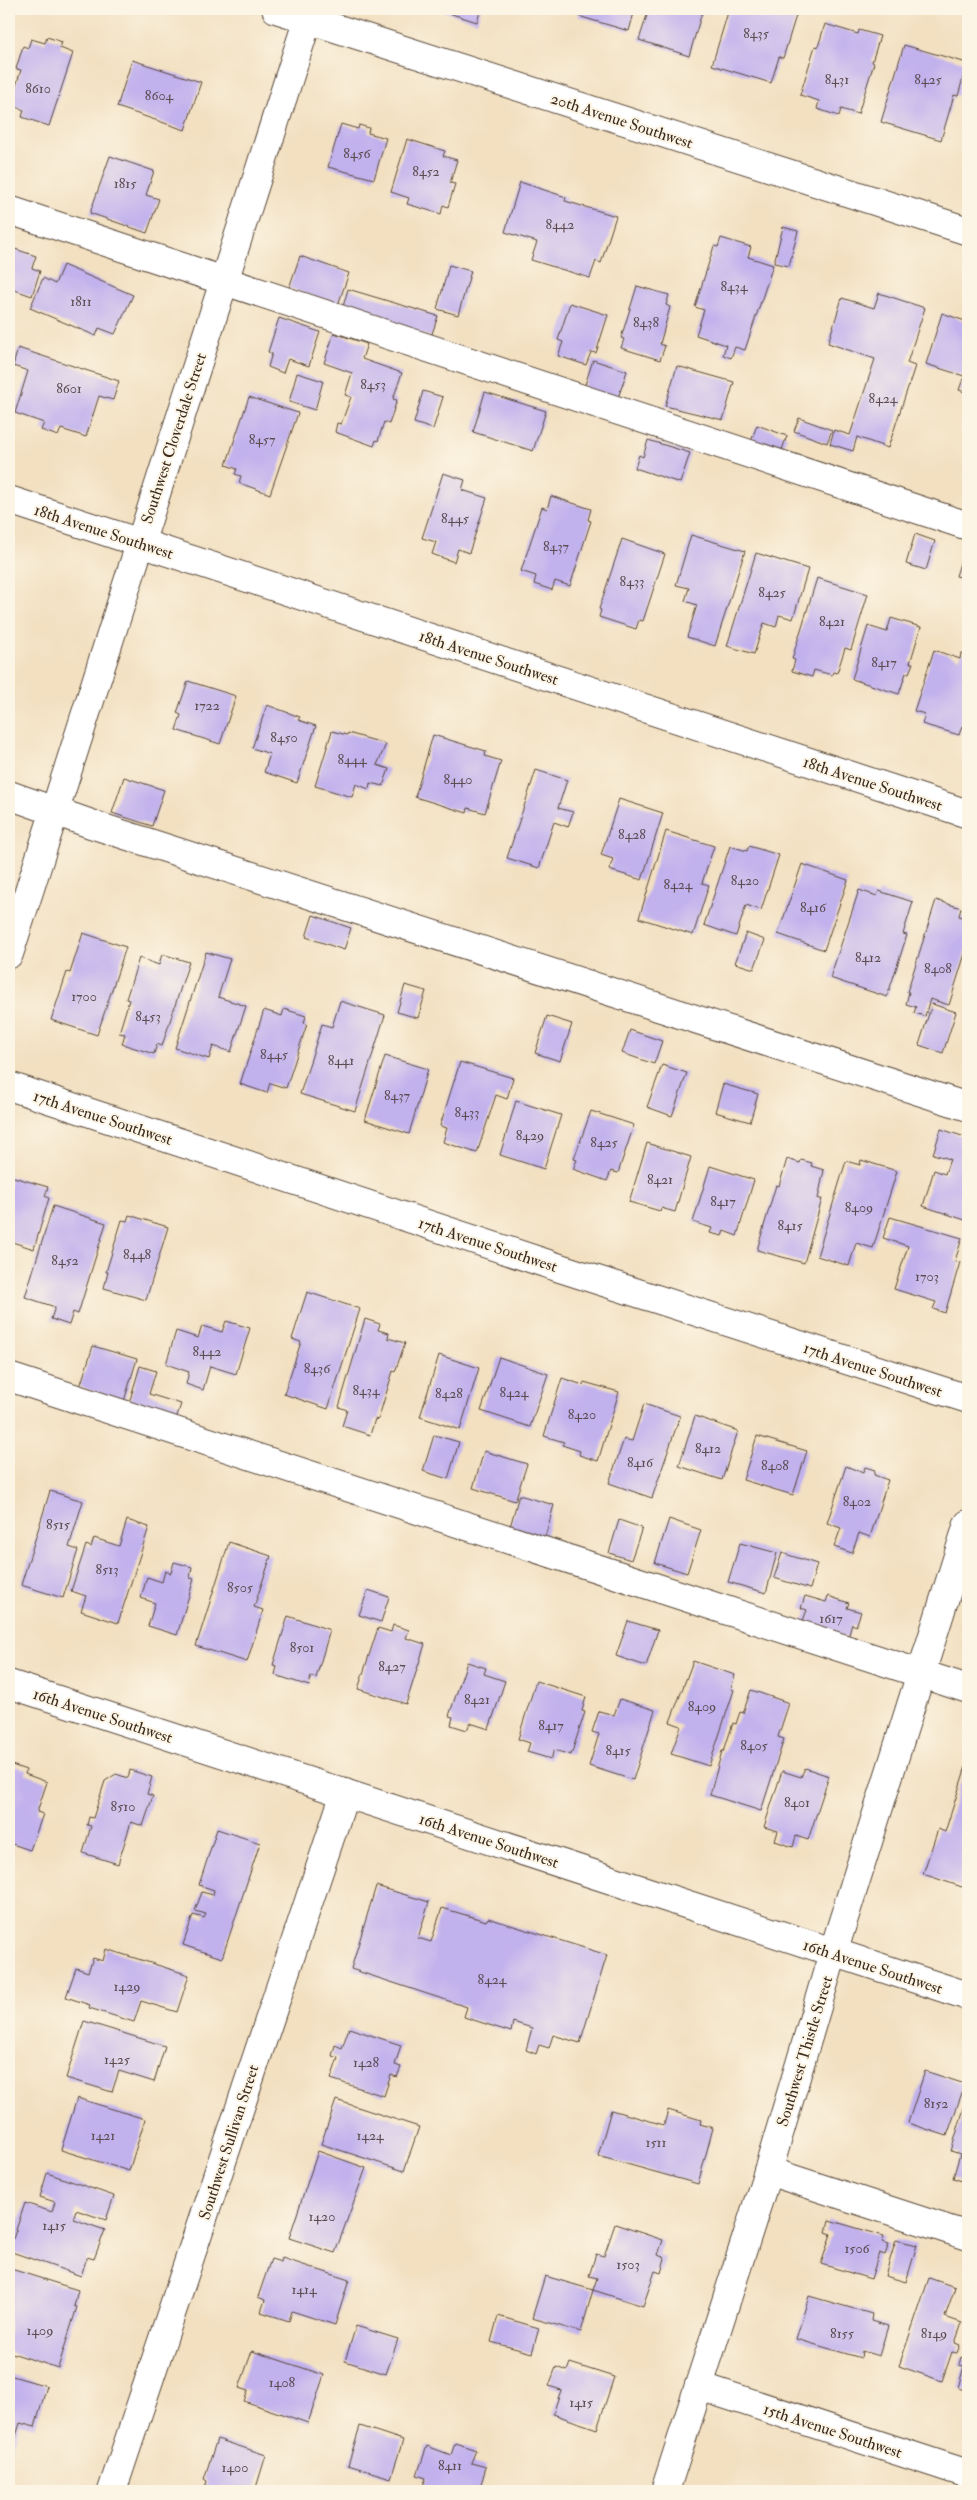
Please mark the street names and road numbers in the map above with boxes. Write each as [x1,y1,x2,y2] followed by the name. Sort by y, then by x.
[548,89,695,153] street label: 20th Avenue Southwest
[137,350,211,526] street label: Southwest Cloverdale Street
[32,500,176,564] street label: 18th Avenue Southwest
[417,626,561,690] street label: 18th Avenue Southwest
[801,752,945,816] street label: 18th Avenue Southwest
[31,1086,175,1150] street label: 17th Avenue Southwest
[416,1213,560,1277] street label: 17th Avenue Southwest
[801,1338,945,1402] street label: 17th Avenue Southwest
[30,1684,175,1748] street label: 16th Avenue Southwest
[416,1809,561,1873] street label: 16th Avenue Southwest
[800,1935,945,1999] street label: 16th Avenue Southwest
[773,1974,837,2129] street label: Southwest Thistle Street
[194,2062,263,2222] street label: Southwest Sullivan Street
[761,2399,905,2463] street label: 15th Avenue Southwest

